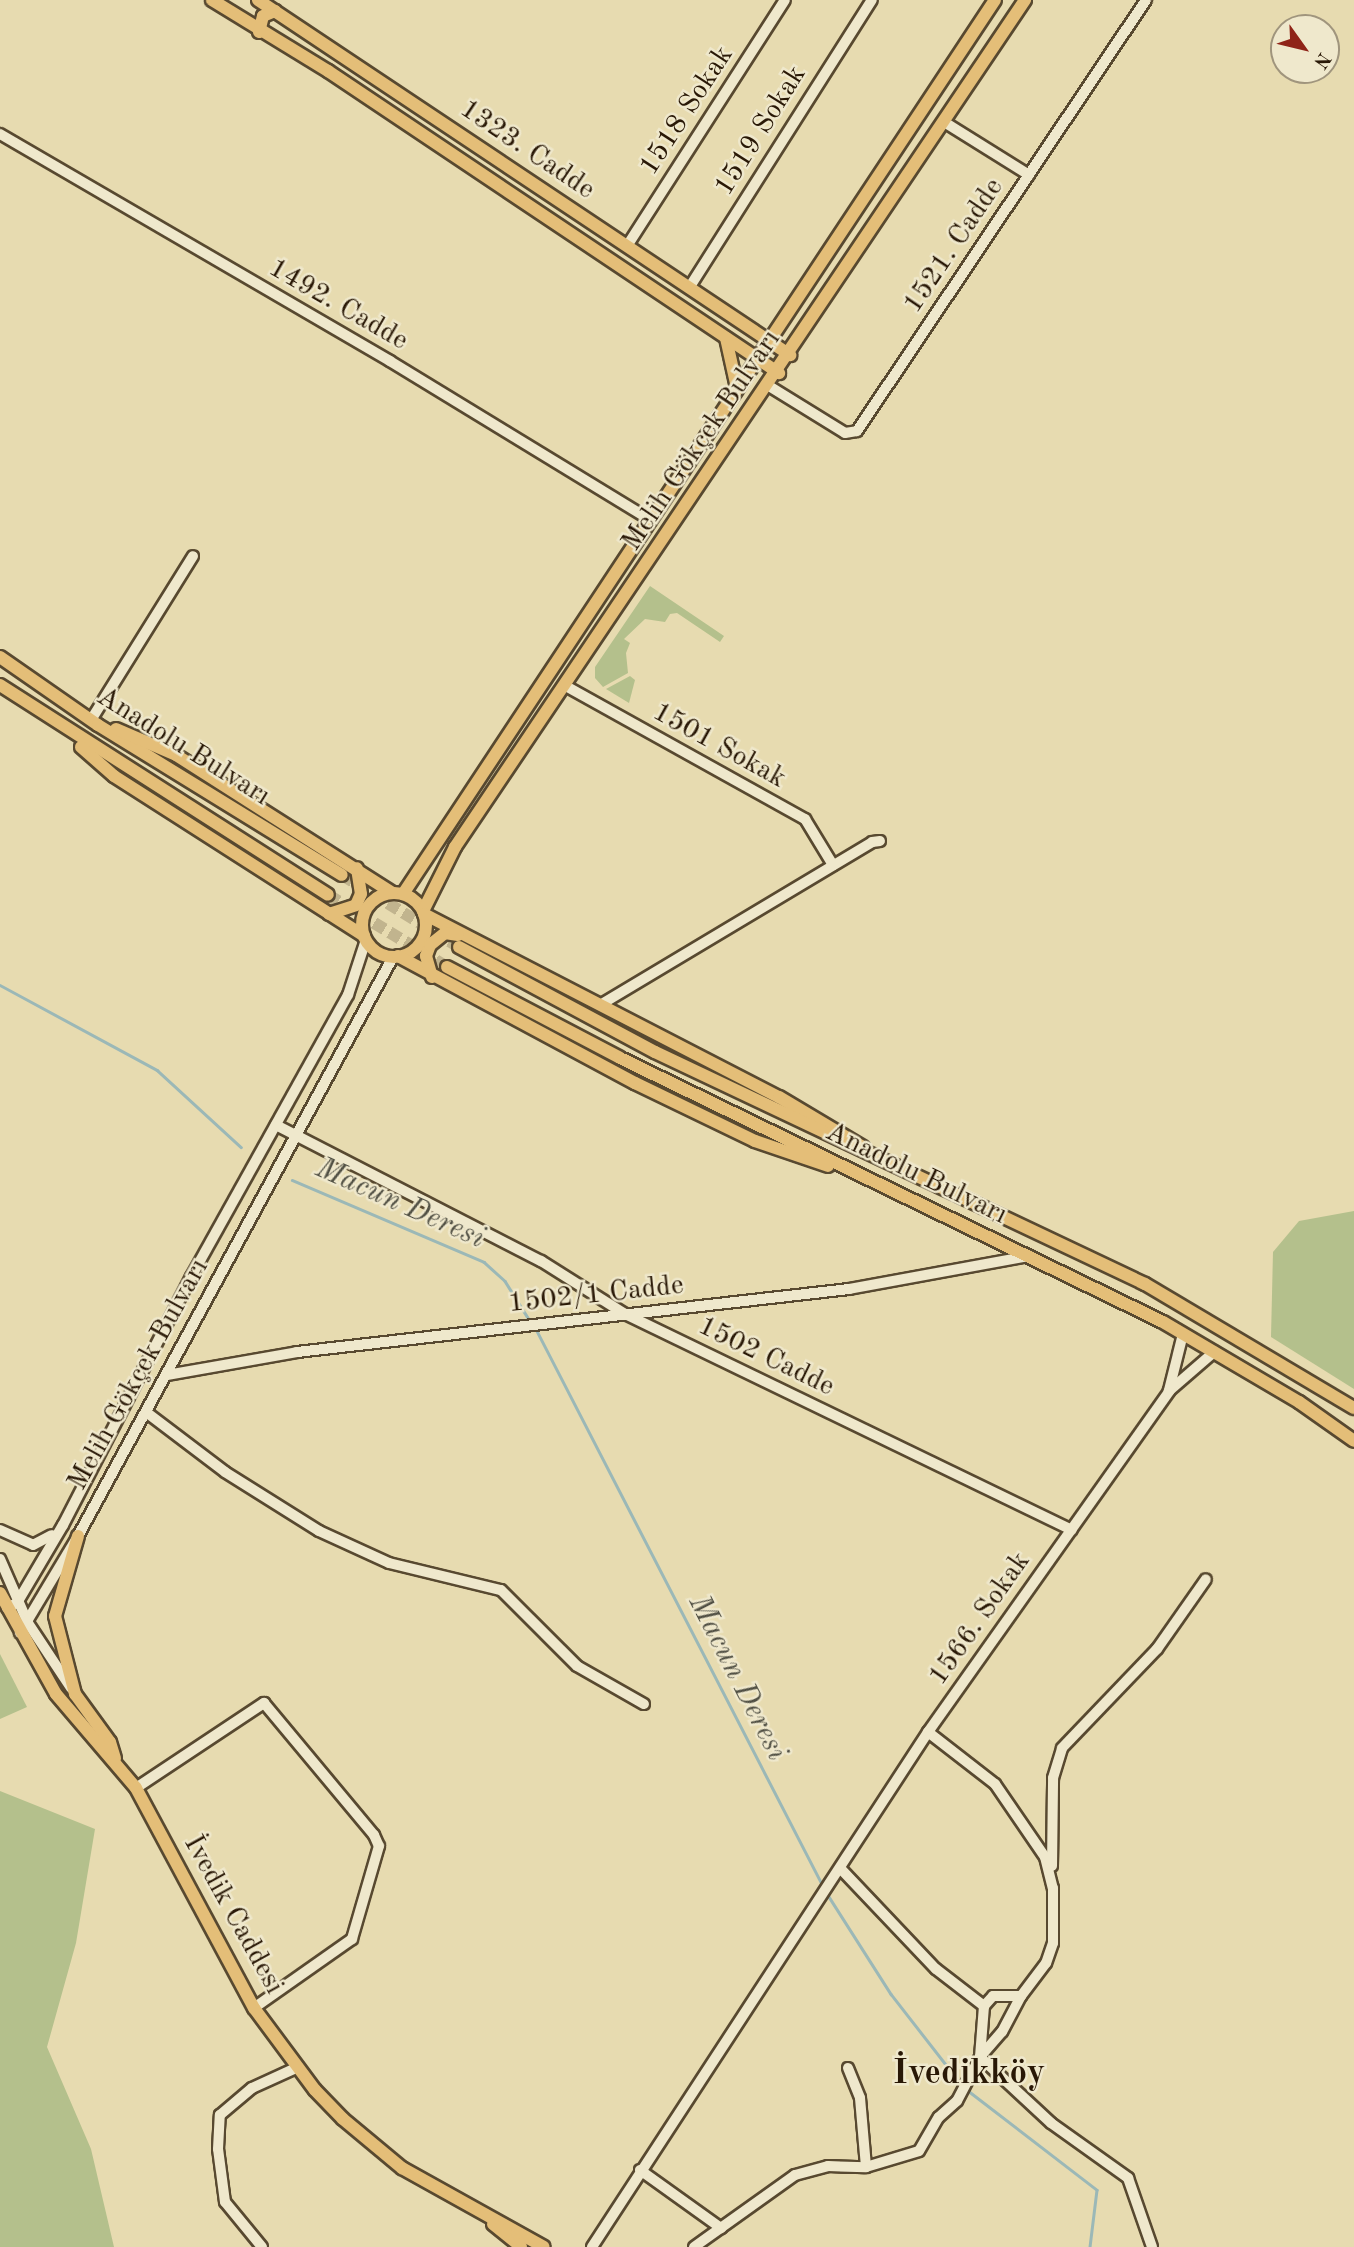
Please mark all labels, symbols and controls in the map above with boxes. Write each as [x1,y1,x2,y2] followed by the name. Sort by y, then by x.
[1270,14,1340,84] north arrow
[633,40,741,182] street label: 1518 Sokak
[1309,49,1333,71] text: N
[708,60,814,202] street label: 1519 Sokak
[453,93,601,207] street label: 1323. Cadde
[897,172,1011,320] street label: 1521. Cadde
[262,252,414,358] street label: 1492. Cadde
[616,324,788,558] street label: Melih Gökçek Bulvarı
[90,680,276,814] street label: Anadolu Bulvarı
[647,696,791,796] street label: 1501 Sokak
[820,1116,1012,1232] street label: Anadolu Bulvarı
[310,1151,490,1257] water label: Macun Deresi
[61,1253,217,1497] street label: Melih Gökçek Bulvarı
[507,1269,685,1321] street label: 1502/1 Cadde
[692,1310,840,1404] street label: 1502 Cadde
[922,1546,1038,1692] street label: 1566. Sokak
[680,1589,794,1767] water label: Macun Deresi
[176,1830,290,2000] street label: İvedik Caddesi
[893,2053,1045,2095] district label: İvedikköy

